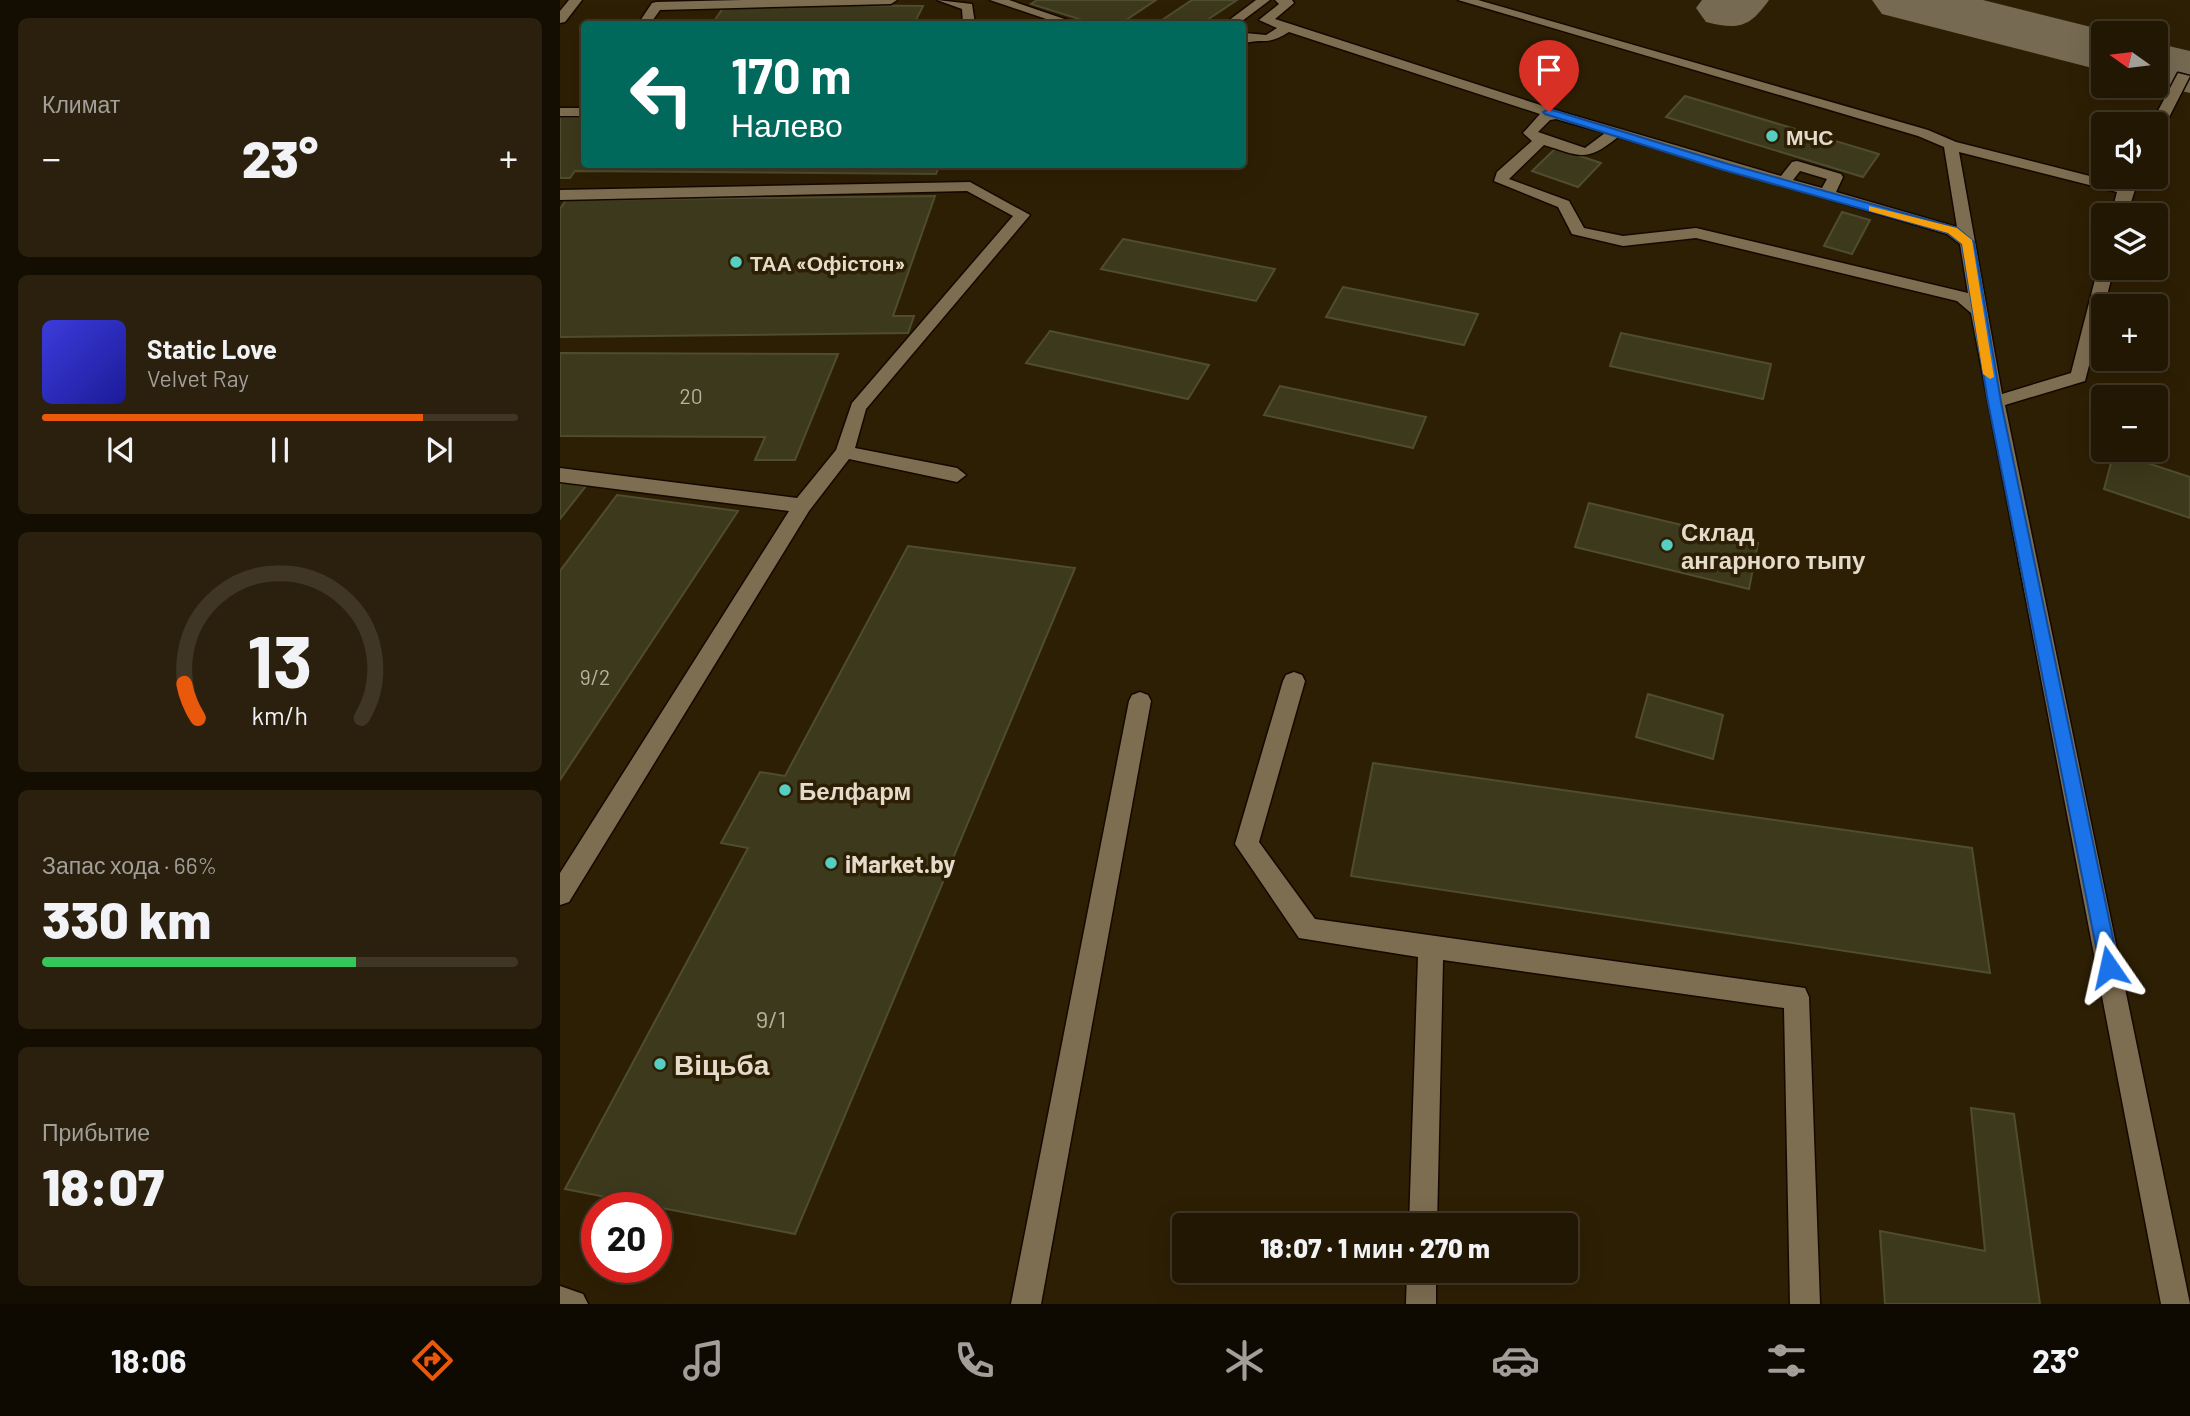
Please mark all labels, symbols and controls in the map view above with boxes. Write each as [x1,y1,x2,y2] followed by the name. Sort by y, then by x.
[2091,21,2168,98] north arrow
[2091,21,2168,462] map controls
[1519,40,1579,112] pin
[731,45,851,104] text: 170 m
[616,49,707,140] icon: left
[1530,51,1568,89] icon: arrive
[42,90,120,118] text: Климат
[731,105,843,143] text: Налево
[2091,112,2168,189] button: sound
[1786,124,1833,149] place label: МЧС
[242,126,318,188] text: 23°
[1764,128,1780,144] marker: МЧС
[42,134,61,180] text: −
[499,134,518,180] text: +
[2091,203,2168,280] button: layers
[750,250,905,275] place label: ТАА «Офістон»
[728,254,744,270] marker: ТАА «Офістон»
[2091,294,2168,371] button: +
[147,333,277,364] text: Static Love
[147,364,249,392] text: Velvet Ray
[679,383,703,408] house number: 20
[2091,385,2168,462] button: −
[102,431,140,469] icon: previous
[261,431,299,469] icon: pause
[420,431,458,469] icon: next
[1681,517,1866,574] place label: Склад ангарного тыпу
[1659,537,1675,553] marker: Склад ангарного тыпу
[247,615,313,703] text: 13
[580,664,610,689] house number: 9/2
[252,700,308,730] text: km/h
[799,776,911,805] place label: Белфарм
[777,782,793,798] marker: Белфарм
[845,849,955,878] place label: iMarket.by
[42,851,217,879] text: Запас хода · 66%
[823,855,839,871] marker: iMarket.by
[42,887,211,949] text: 330 km
[2072,930,2146,1004] position arrow
[756,1004,786,1033] house number: 9/1
[674,1047,770,1081] place label: Віцьба
[652,1056,668,1072] marker: Віцьба
[42,1118,150,1146] text: Прибытие
[42,1154,164,1216] text: 18:07
[581,1192,672,1283] speed limit sign: 20
[1260,1232,1490,1263] text: 18:07 · 1 мин · 270 m
[408,1336,457,1385] icon: directions
[679,1336,728,1385] icon: music
[950,1336,999,1385] icon: phone
[1220,1336,1269,1385] icon: climate
[1491,1336,1540,1385] icon: car
[1762,1336,1811,1385] icon: filters
[111,1341,187,1379] text: 18:06
[2032,1341,2079,1379] text: 23°

